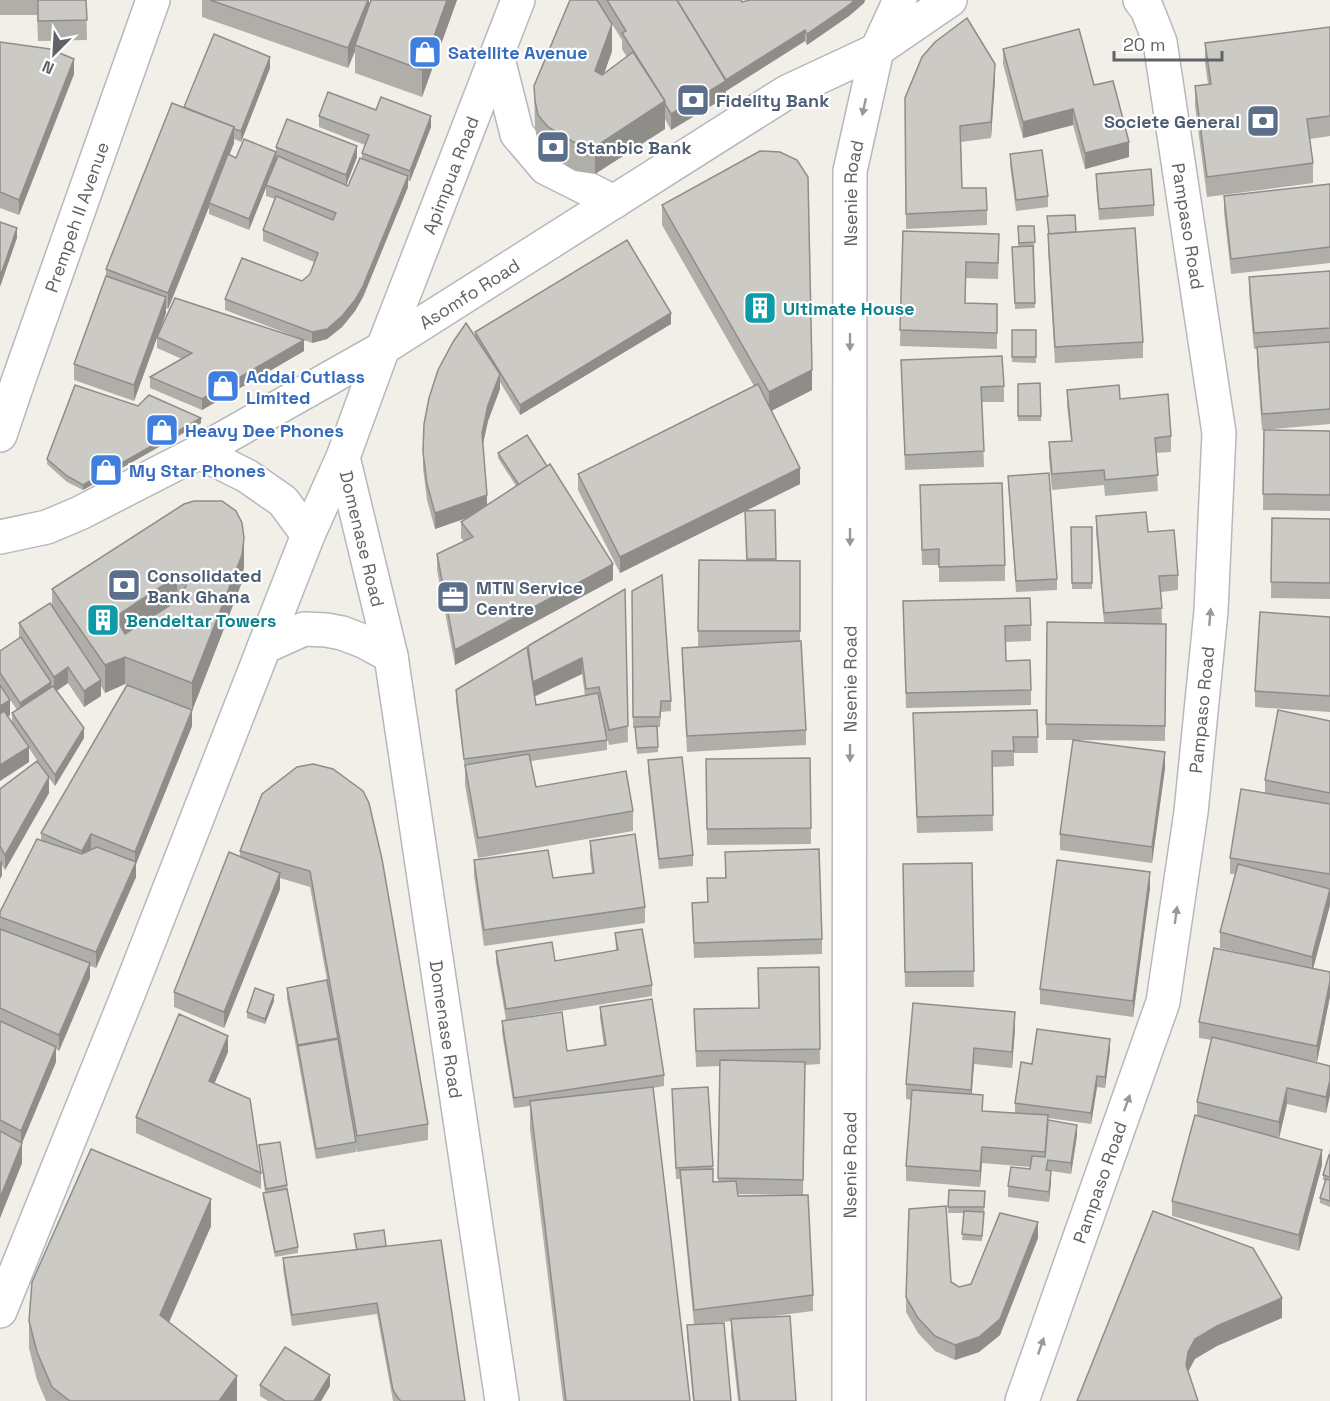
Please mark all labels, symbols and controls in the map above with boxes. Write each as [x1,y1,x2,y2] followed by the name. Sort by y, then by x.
[24,24,84,84] north arrow
[1114,24,1222,62] scale bar
[1123,33,1166,56] text: 20 m
[407,34,443,70] shop icon: Satellite Avenue
[448,41,588,64] place label: Satellite Avenue
[39,55,57,79] text: N
[675,82,711,118] bank icon: Fidelity Bank
[716,89,829,112] place label: Fidelity Bank
[859,98,869,116] one-way arrow
[1245,103,1281,139] bank icon: Societe General
[1104,110,1240,133] place label: Societe General
[417,113,483,237] street label: Apimpua Road
[535,129,571,165] bank icon: Stanbic Bank
[576,136,692,159] place label: Stanbic Bank
[838,138,868,247] street label: Nsenie Road
[39,139,113,295] street label: Prempeh II Avenue
[1167,161,1209,291] street label: Pampaso Road
[415,253,524,334] street label: Asomfo Road
[742,290,778,326] building icon: Ultimate House
[783,297,915,320] place label: Ultimate House
[845,333,855,352] one-way arrow
[246,365,365,409] place label: Addai Cutlass Limited
[205,368,241,404] shop icon: Addai Cutlass Limited
[144,412,180,448] shop icon: Heavy Dee Phones
[185,419,344,442] place label: Heavy Dee Phones
[88,452,124,488] shop icon: My Star Phones
[129,459,266,482] place label: My Star Phones
[335,468,390,609] street label: Domenase Road
[845,528,855,547] one-way arrow
[147,564,262,608] place label: Consolidated Bank Ghana
[106,567,142,603] bank icon: Consolidated Bank Ghana
[476,576,583,620] place label: MTN Service Centre
[435,579,471,615] office icon: MTN Service Centre
[85,602,121,638] building icon: Bendeltar Towers
[1205,607,1215,626] one-way arrow
[126,609,277,632] place label: Bendeltar Towers
[838,625,861,733] street label: Nsenie Road
[1183,645,1219,774] street label: Pampaso Road
[845,744,855,763] one-way arrow
[1171,905,1180,924] one-way arrow
[425,958,468,1100] street label: Domenase Road
[1123,1093,1133,1111] one-way arrow
[838,1111,861,1219] street label: Nsenie Road
[1067,1118,1131,1246] street label: Pampaso Road
[1037,1337,1046,1355] one-way arrow

